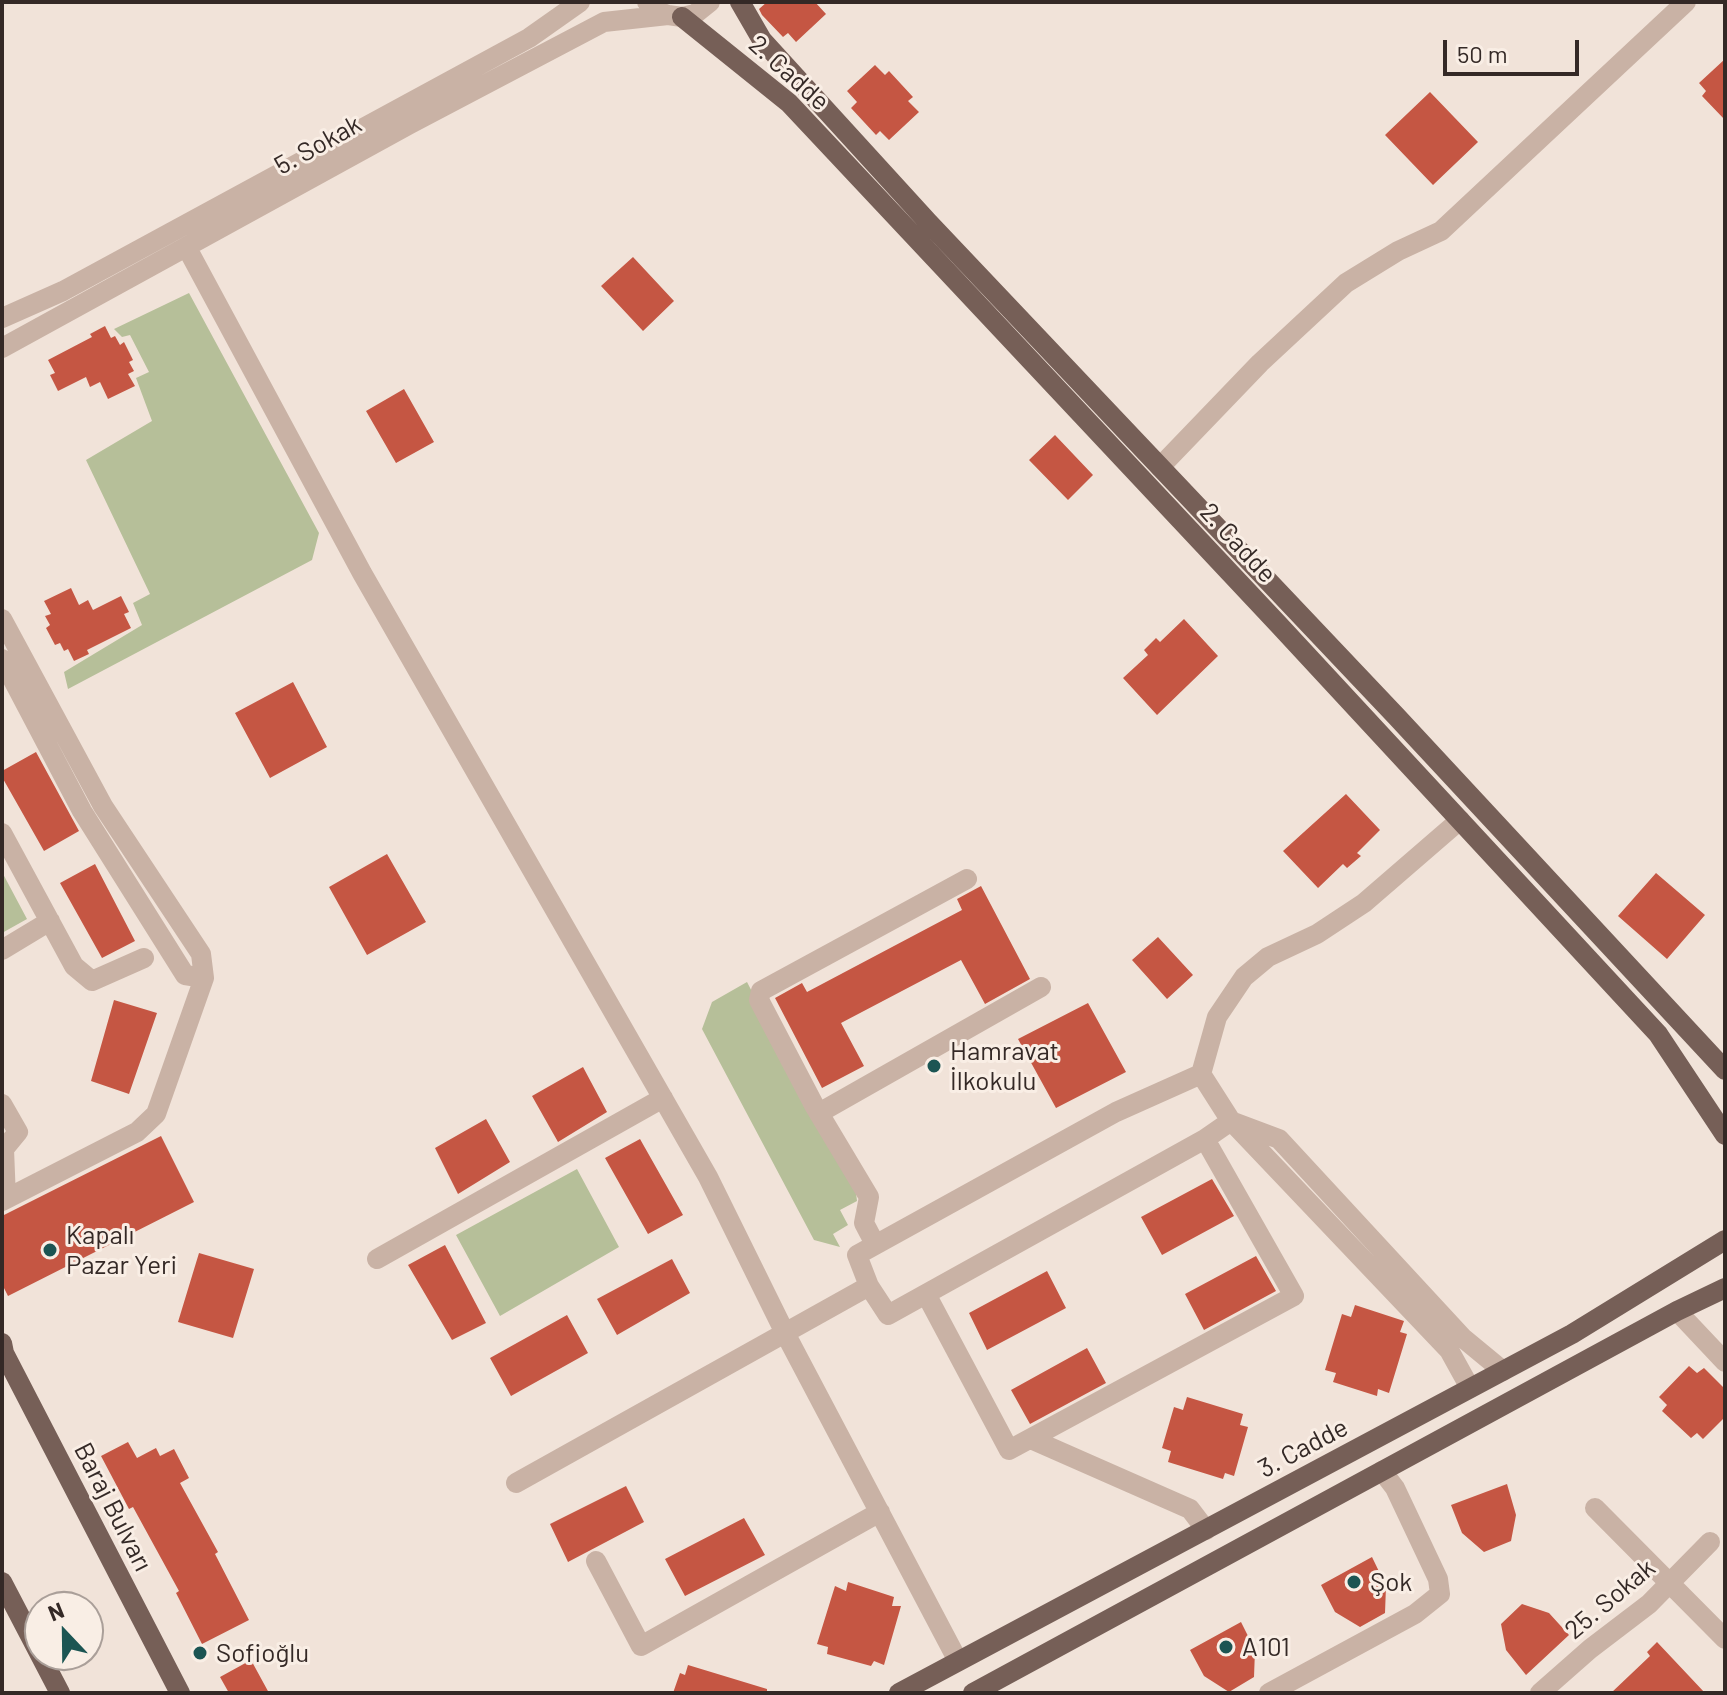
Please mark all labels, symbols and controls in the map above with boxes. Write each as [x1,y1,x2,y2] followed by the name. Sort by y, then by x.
[1447,24,1583,74] scale bar
[742,29,836,117] street label: 2. Cadde
[1457,39,1508,68] text: 50 m
[269,109,367,181] street label: 5. Sokak
[1193,497,1283,589] street label: 2. Cadde
[950,1035,1059,1096] place label: Hamravat İlkokulu
[925,1057,943,1075] marker: Hamravat İlkokulu
[66,1219,177,1280] place label: Kapalı Pazar Yeri
[41,1241,59,1259] marker: Kapalı Pazar Yeri
[1253,1411,1353,1485] street label: 3. Cadde
[67,1438,159,1576] street label: Baraj Bulvarı
[1559,1552,1661,1646] street label: 25. Sokak
[1370,1566,1412,1598] place label: Şok
[1345,1573,1363,1591] marker: Şok
[24,1591,104,1671] north arrow
[44,1596,67,1625] text: N
[1242,1631,1290,1663] place label: A101
[216,1637,309,1669] place label: Sofioğlu
[1217,1638,1235,1656] marker: A101
[191,1644,209,1662] marker: Sofioğlu

